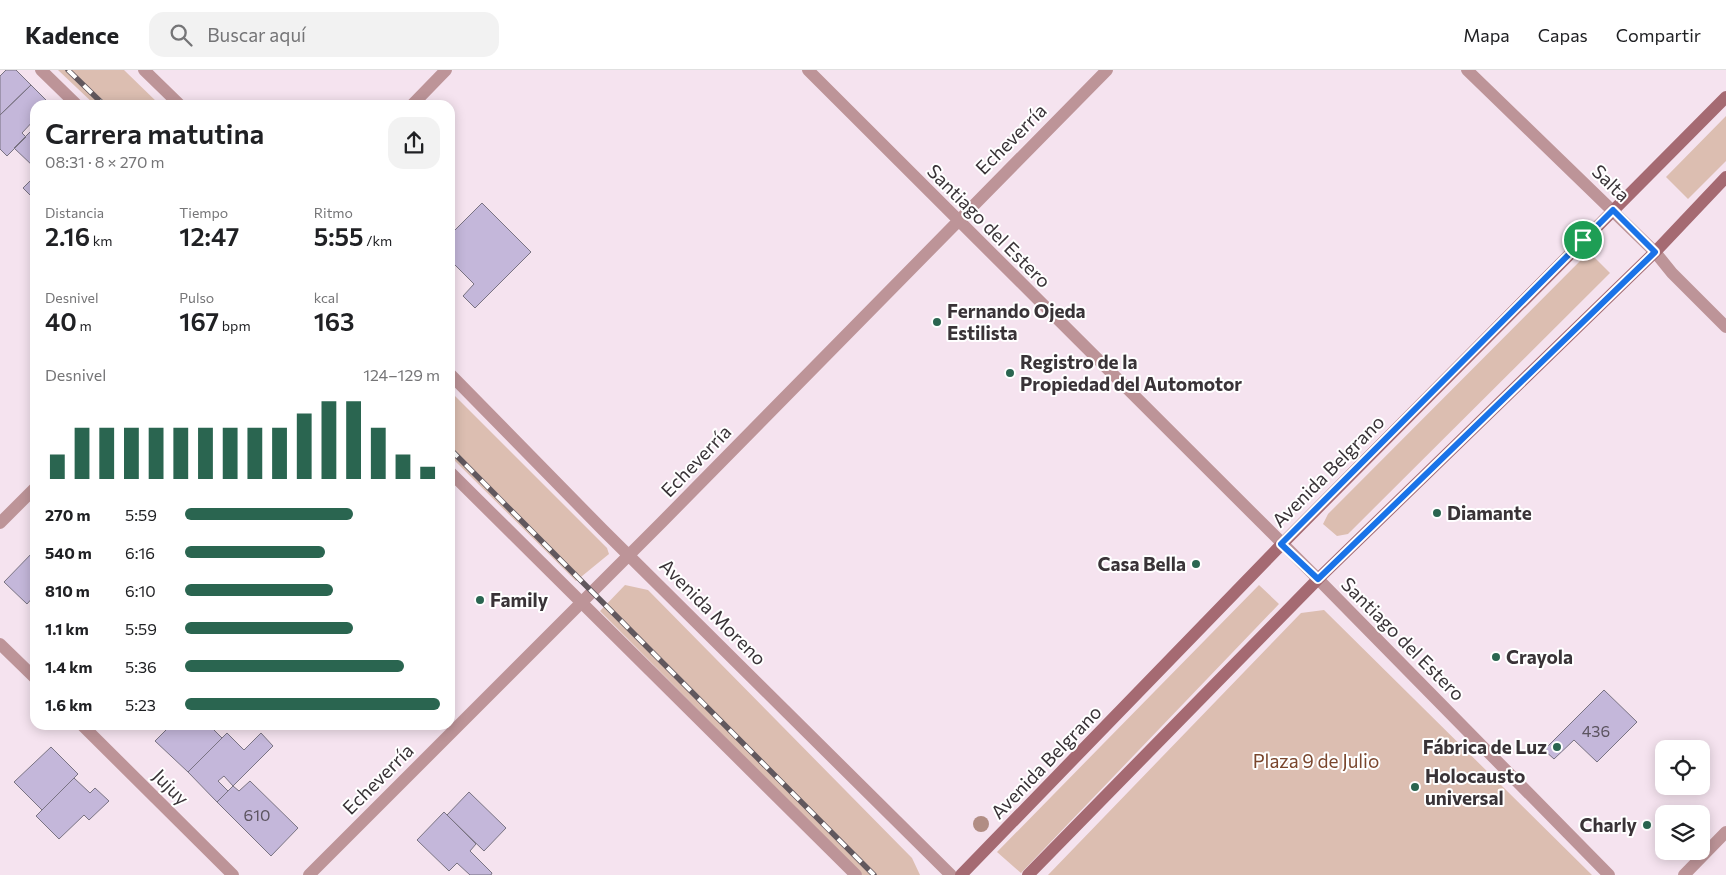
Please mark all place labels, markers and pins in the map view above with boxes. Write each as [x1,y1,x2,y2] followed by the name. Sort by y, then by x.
[1562,219,1604,261] pin
[947,299,1086,344] place label: Fernando Ojeda Estilista
[931,316,943,328] marker: Fernando Ojeda Estilista
[1020,350,1242,395] place label: Registro de la Propiedad del Automotor
[1004,367,1016,379] marker: Registro de la Propiedad del Automotor
[1447,501,1532,524] place label: Diamante
[1431,507,1443,519] marker: Diamante
[1098,552,1186,575] place label: Casa Bella
[1190,558,1202,570] marker: Casa Bella
[490,588,549,611] place label: Family
[474,594,486,606] marker: Family
[1506,645,1573,668] place label: Crayola
[1490,651,1502,663] marker: Crayola
[1423,735,1547,758] place label: Fábrica de Luz
[1551,741,1563,753] marker: Fábrica de Luz
[1425,764,1525,809] place label: Holocausto universal
[1409,781,1421,793] marker: Holocausto universal
[1580,813,1638,836] place label: Charly
[1641,819,1653,831] marker: Charly

